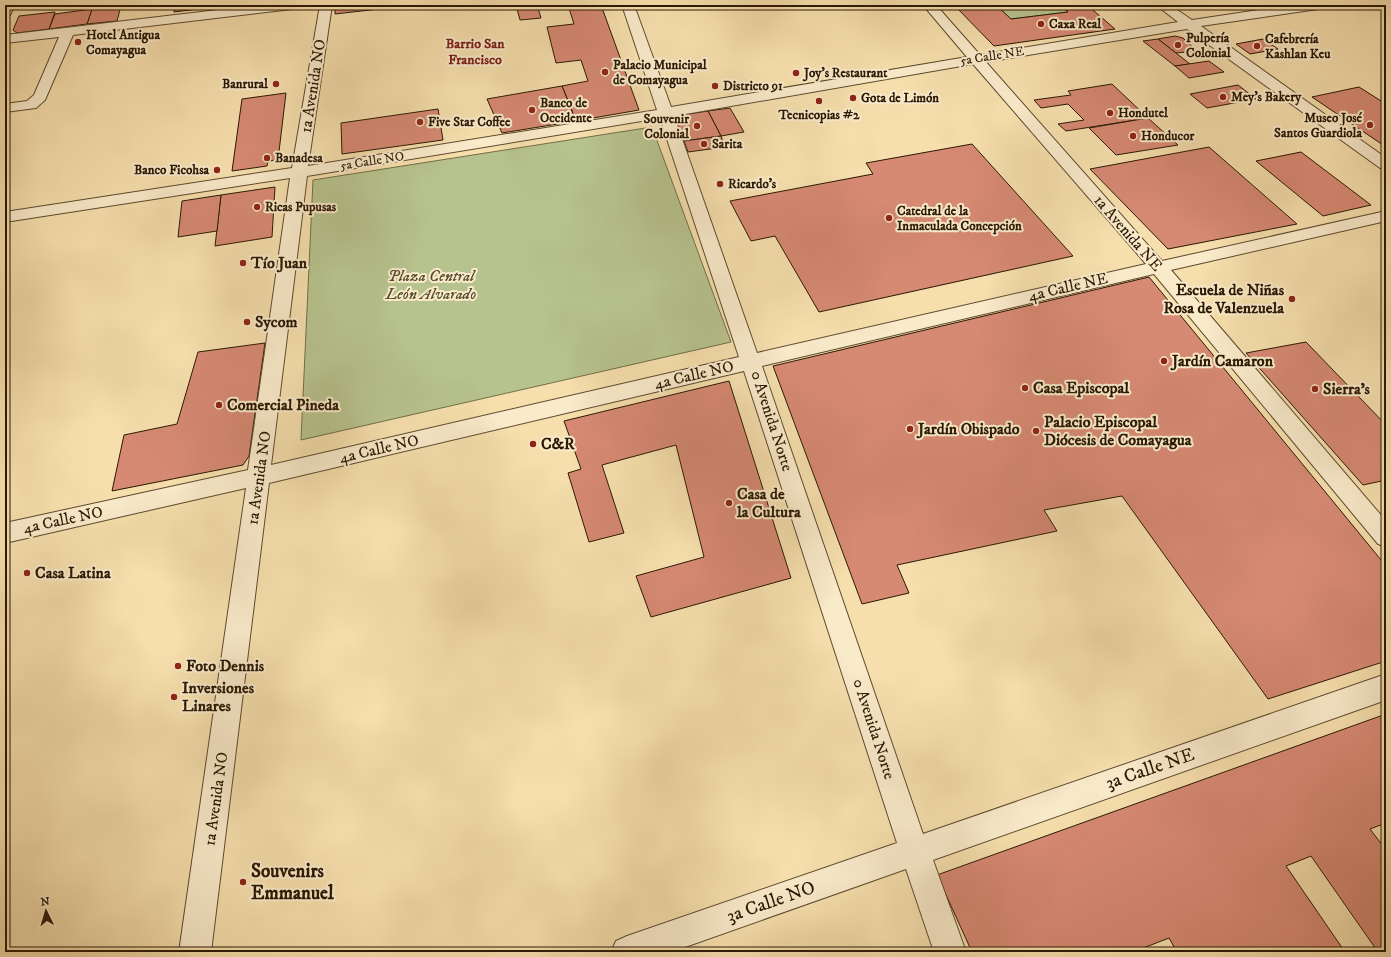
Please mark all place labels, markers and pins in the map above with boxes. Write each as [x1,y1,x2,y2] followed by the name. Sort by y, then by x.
[1049,16,1102,32] place label: Caxa Real
[1036,19,1046,29] marker: Caxa Real
[86,27,160,59] place label: Hotel Antigua Comayagua
[1186,30,1232,61] place label: Pulpería Colonial
[1265,31,1331,62] place label: Cafebrería Kashlan Keu
[73,37,83,47] marker: Hotel Antigua Comayagua
[1173,40,1183,50] marker: Pulpería Colonial
[1252,41,1262,51] marker: Cafebrería Kashlan Keu
[613,57,708,89] place label: Palacio Municipal de Comayagua
[802,65,888,82] place label: Joy's Restaurant
[600,67,610,77] marker: Palacio Municipal de Comayagua
[791,68,801,78] marker: Joy's Restaurant
[222,76,269,92] place label: Banrural
[723,78,783,94] place label: Districto 91
[271,79,281,89] marker: Banrural
[710,81,720,91] marker: Districto 91
[1231,89,1302,106] place label: Mey's Bakery
[861,90,939,106] place label: Gota de Limón
[1218,92,1228,102] marker: Mey's Bakery
[848,93,858,103] marker: Gota de Limón
[540,95,593,126] place label: Banco de Occidente
[814,96,824,106] marker: Tecnicopias #2
[527,105,537,115] marker: Banco de Occidente
[1118,105,1169,121] place label: Hondutel
[778,107,860,124] place label: Tecnicopias #2
[1105,108,1115,118] marker: Hondutel
[1274,110,1363,141] place label: Museo José Santos Guardiola
[644,111,690,142] place label: Souvenir Colonial
[428,114,511,130] place label: Five Star Coffee
[415,117,425,127] marker: Five Star Coffee
[1365,120,1375,130] marker: Museo José Santos Guardiola
[692,121,702,131] marker: Souvenir Colonial
[1141,128,1194,144] place label: Honducor
[1128,131,1138,141] marker: Honducor
[712,136,743,152] place label: Sarita
[699,139,709,149] marker: Sarita
[275,150,323,166] place label: Banadesa
[262,153,272,163] marker: Banadesa
[134,162,209,178] place label: Banco Ficohsa
[212,165,222,175] marker: Banco Ficohsa
[728,176,777,192] place label: Ricardo's
[715,179,725,189] marker: Ricardo's
[265,199,337,216] place label: Ricas Pupusas
[252,202,262,212] marker: Ricas Pupusas
[897,203,1022,235] place label: Catedral de la Inmaculada Concepción
[884,213,894,223] marker: Catedral de la Inmaculada Concepción
[250,253,308,273] place label: Tío Juan
[238,258,248,268] marker: Tío Juan
[1163,280,1285,318] place label: Escuela de Niñas Rosa de Valenzuela
[1287,294,1297,304] marker: Escuela de Niñas Rosa de Valenzuela
[255,312,297,332] place label: Sycom
[242,317,252,327] marker: Sycom
[1170,351,1274,371] place label: Jardín Camaron
[1159,356,1169,366] marker: Jardín Camaron
[1033,378,1130,398] place label: Casa Episcopal
[1323,379,1371,399] place label: Sierra's
[1020,383,1030,393] marker: Casa Episcopal
[1310,384,1320,394] marker: Sierra's
[227,395,340,415] place label: Comercial Pineda
[214,400,224,410] marker: Comercial Pineda
[1044,412,1193,450] place label: Palacio Episcopal Diócesis de Comayagua
[916,419,1020,439] place label: Jardín Obispado
[905,424,915,434] marker: Jardín Obispado
[1031,426,1041,436] marker: Palacio Episcopal Diócesis de Comayagua
[541,434,575,454] place label: C&R
[528,439,538,449] marker: C&R
[736,484,802,522] place label: Casa de la Cultura
[724,498,734,508] marker: Casa de la Cultura
[35,563,112,583] place label: Casa Latina
[22,568,32,578] marker: Casa Latina
[186,656,265,676] place label: Foto Dennis
[173,661,183,671] marker: Foto Dennis
[182,678,255,716] place label: Inversiones Linares
[169,692,179,702] marker: Inversiones Linares
[251,860,334,905] place label: Souvenirs Emmanuel
[238,877,248,887] marker: Souvenirs Emmanuel

